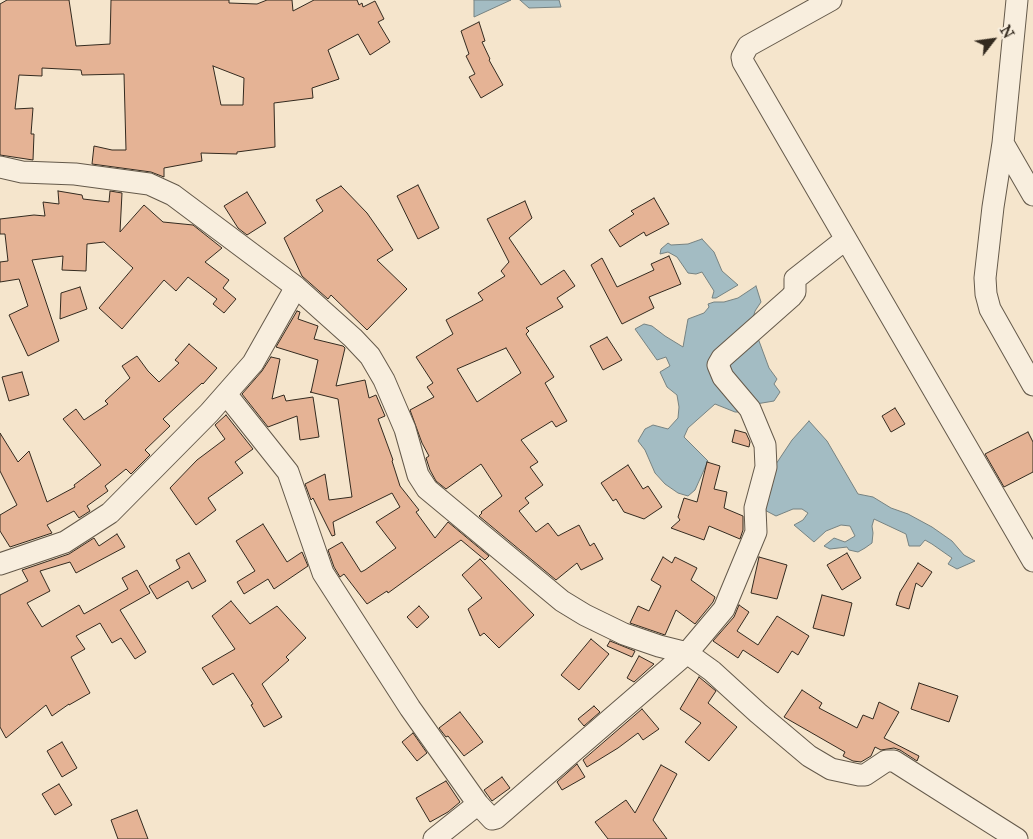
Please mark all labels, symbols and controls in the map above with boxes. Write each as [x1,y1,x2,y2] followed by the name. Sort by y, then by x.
[968,15,1018,65] north arrow
[996,23,1017,42] text: N

